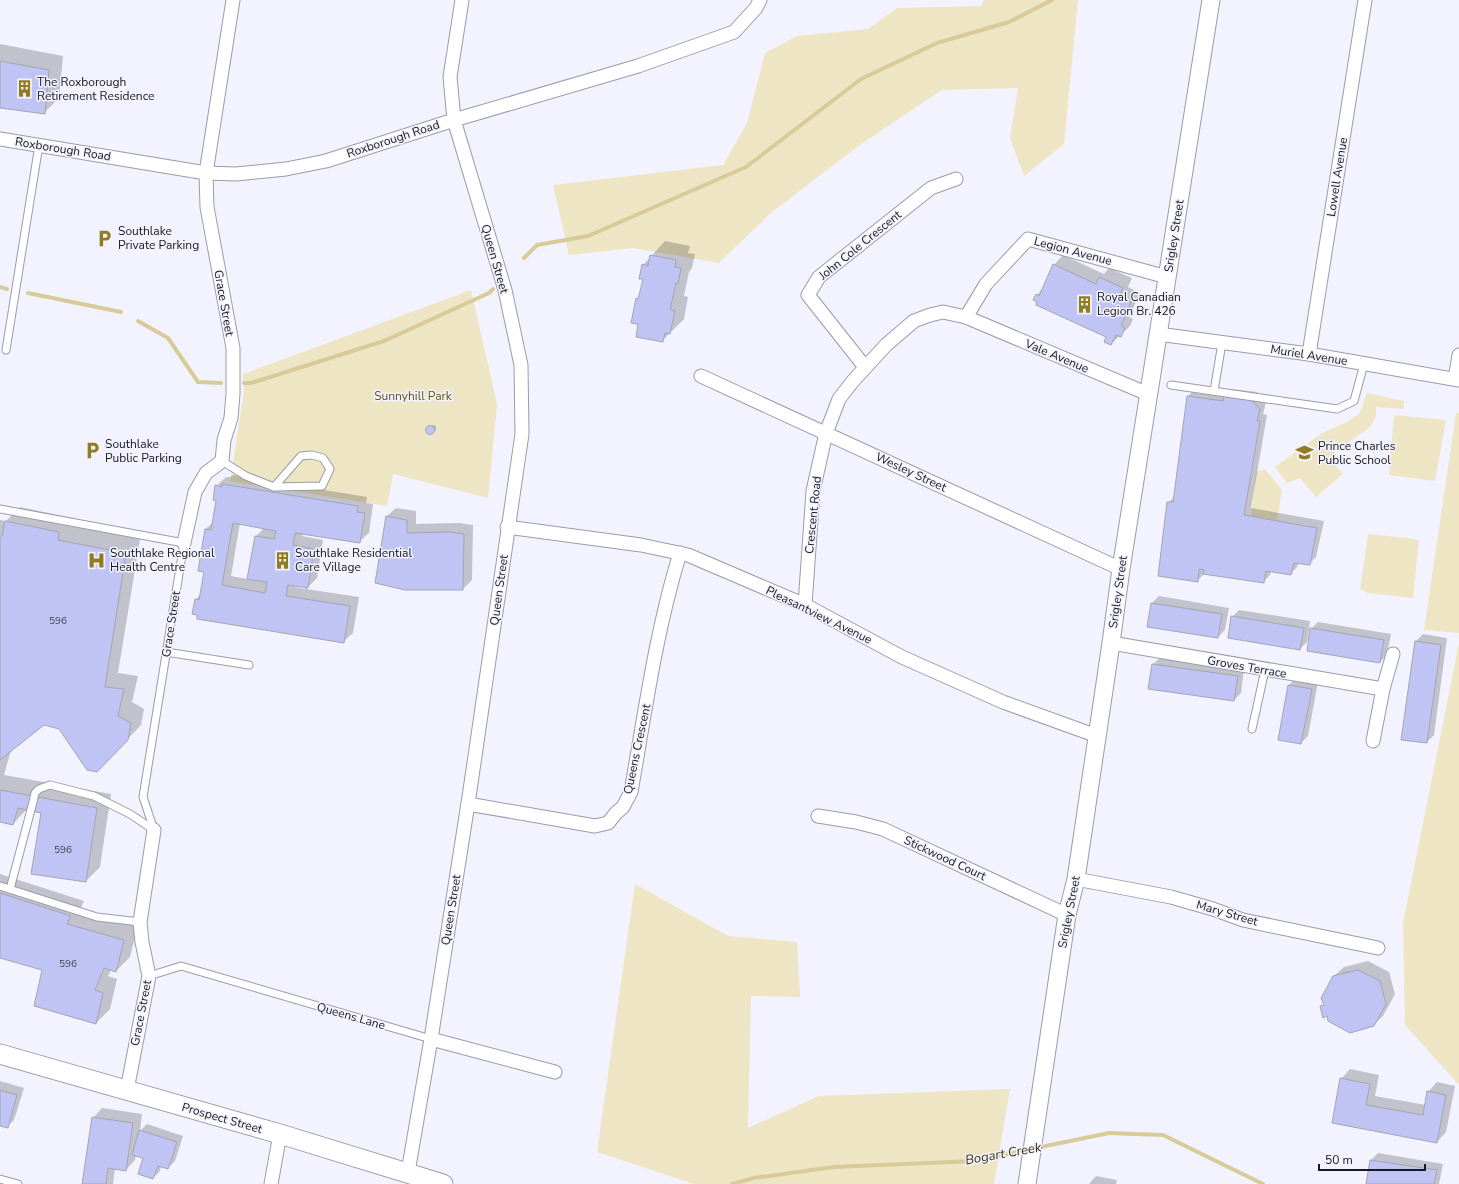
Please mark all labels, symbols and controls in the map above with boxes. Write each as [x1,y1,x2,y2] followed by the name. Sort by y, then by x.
[37,74,154,104] place label: The Roxborough Retirement Residence
[14,79,34,99] building icon: The Roxborough Retirement Residence
[344,116,442,162] street label: Roxborough Road
[14,134,112,164] street label: Roxborough Road
[1323,136,1351,218] street label: Lowell Avenue
[1160,198,1188,273] street label: Srigley Street
[815,206,905,284] street label: John Cole Crescent
[477,222,513,296] street label: Queen Street
[118,223,199,253] place label: Southlake Private Parking
[95,228,115,248] parking icon: Southlake Private Parking
[1032,233,1114,269] street label: Legion Avenue
[210,269,238,338] street label: Grace Street
[1097,289,1181,319] place label: Royal Canadian Legion Br. 426
[1074,294,1094,314] building icon: Royal Canadian Legion Br. 426
[1022,335,1091,377] street label: Vale Avenue
[1269,341,1349,369] street label: Muriel Avenue
[374,388,453,404] park label: Sunnyhill Park
[105,436,182,466] place label: Southlake Public Parking
[1318,438,1396,468] place label: Prince Charles Public School
[82,441,102,461] parking icon: Southlake Public Parking
[1295,443,1315,463] school or university icon: Prince Charles Public School
[873,449,950,496] street label: Wesley Street
[801,475,825,555] street label: Crescent Road
[110,545,215,575] place label: Southlake Regional Health Centre
[295,545,412,575] place label: Southlake Residential Care Village
[87,550,107,570] hospital icon: Southlake Regional Health Centre
[272,550,292,570] building icon: Southlake Residential Care Village
[486,553,512,626] street label: Queen Street
[1105,554,1131,629] street label: Srigley Street
[763,582,875,648] street label: Pleasantview Avenue
[158,589,184,658] street label: Grace Street
[49,614,67,628] house number: 596
[1206,652,1288,682] street label: Groves Terrace
[620,702,655,795] street label: Queens Crescent
[901,832,989,884] street label: Stickwood Court
[54,843,72,857] house number: 596
[438,873,465,946] street label: Queen Street
[1054,874,1084,950] street label: Srigley Street
[1194,897,1260,930] street label: Mary Street
[59,957,77,971] house number: 596
[127,978,155,1047] street label: Grace Street
[315,999,387,1033] street label: Queens Lane
[180,1099,265,1137] street label: Prospect Street
[964,1138,1043,1170] water label: Bogart Creek
[1319,1146,1425,1172] scale bar
[1325,1152,1353,1168] text: 50 m

